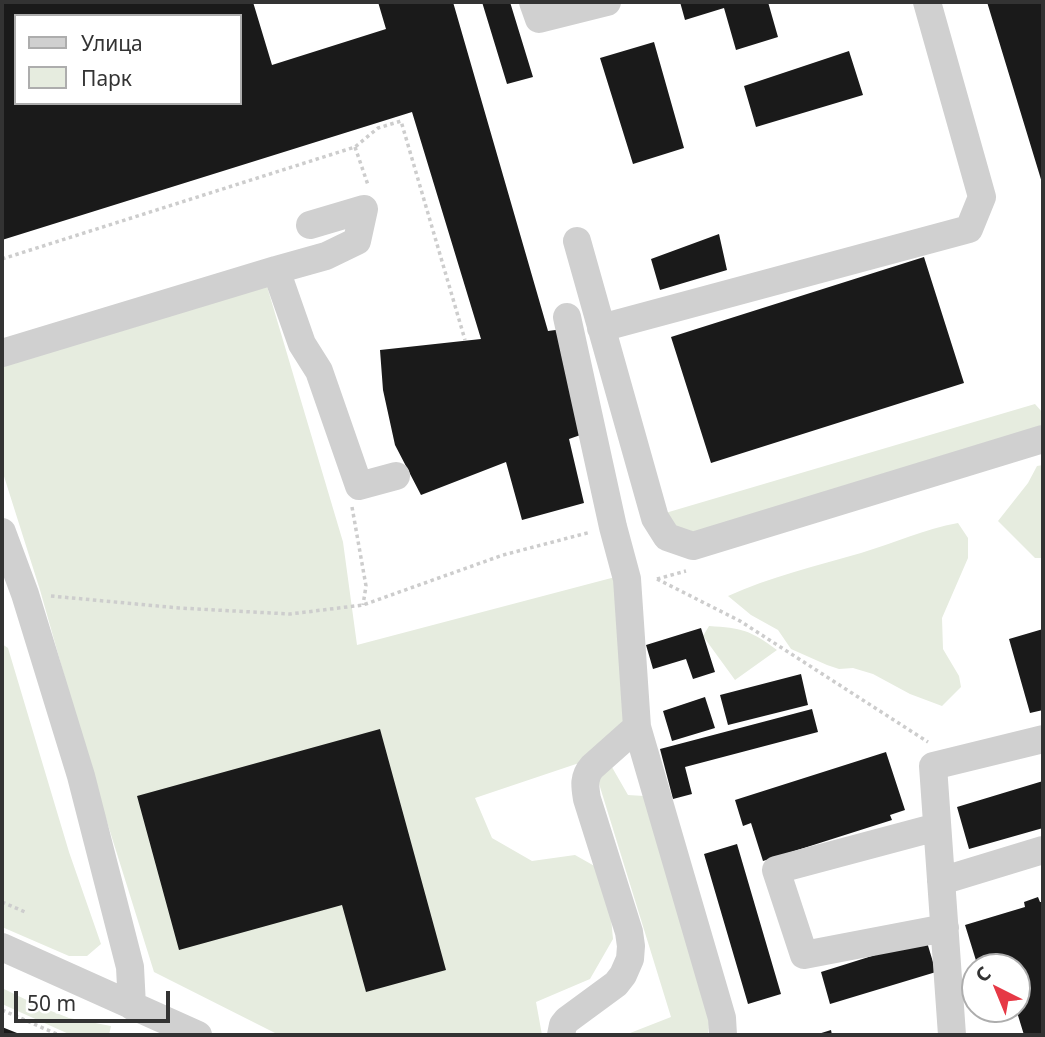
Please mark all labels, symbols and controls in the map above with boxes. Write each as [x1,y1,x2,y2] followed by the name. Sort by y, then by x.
[14,14,242,105] legend
[81,29,143,57] text: Улица
[81,64,132,92] text: Парк
[961,953,1031,1023] north arrow
[970,960,996,988] text: С
[18,978,173,1022] scale bar
[27,989,76,1017] text: 50 m

